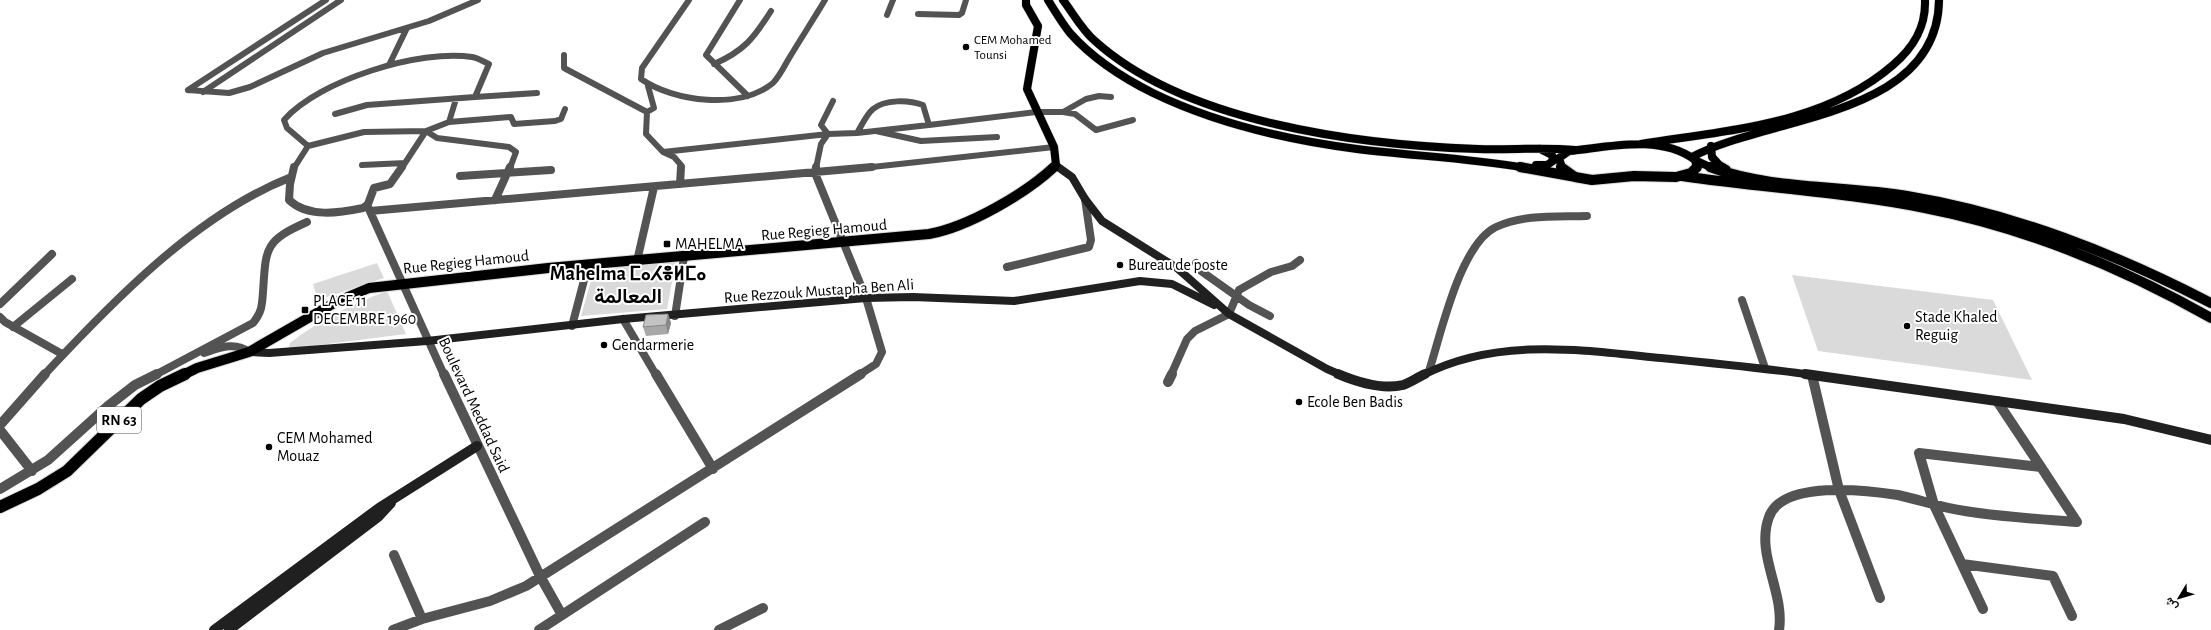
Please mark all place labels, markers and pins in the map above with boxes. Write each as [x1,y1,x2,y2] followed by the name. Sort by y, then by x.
[974,34,1052,62] place label: CEM Mohamed Tounsi
[961,42,971,52] marker: CEM Mohamed Tounsi
[675,236,744,252] place label: MAHELMA
[662,239,672,249] marker: MAHELMA
[1128,257,1228,273] place label: Bureau de poste
[1115,260,1125,270] marker: Bureau de poste
[313,293,416,327] place label: PLACE 11 DECEMBRE 1960
[300,305,310,315] marker: PLACE 11 DECEMBRE 1960
[1915,309,1997,343] place label: Stade Khaled Reguig
[1902,321,1912,331] marker: Stade Khaled Reguig
[612,337,694,353] place label: Gendarmerie
[599,340,609,350] marker: Gendarmerie
[1307,394,1403,410] place label: Ecole Ben Badis
[1294,397,1304,407] marker: Ecole Ben Badis
[277,430,372,464] place label: CEM Mohamed Mouaz
[264,442,274,452] marker: CEM Mohamed Mouaz

